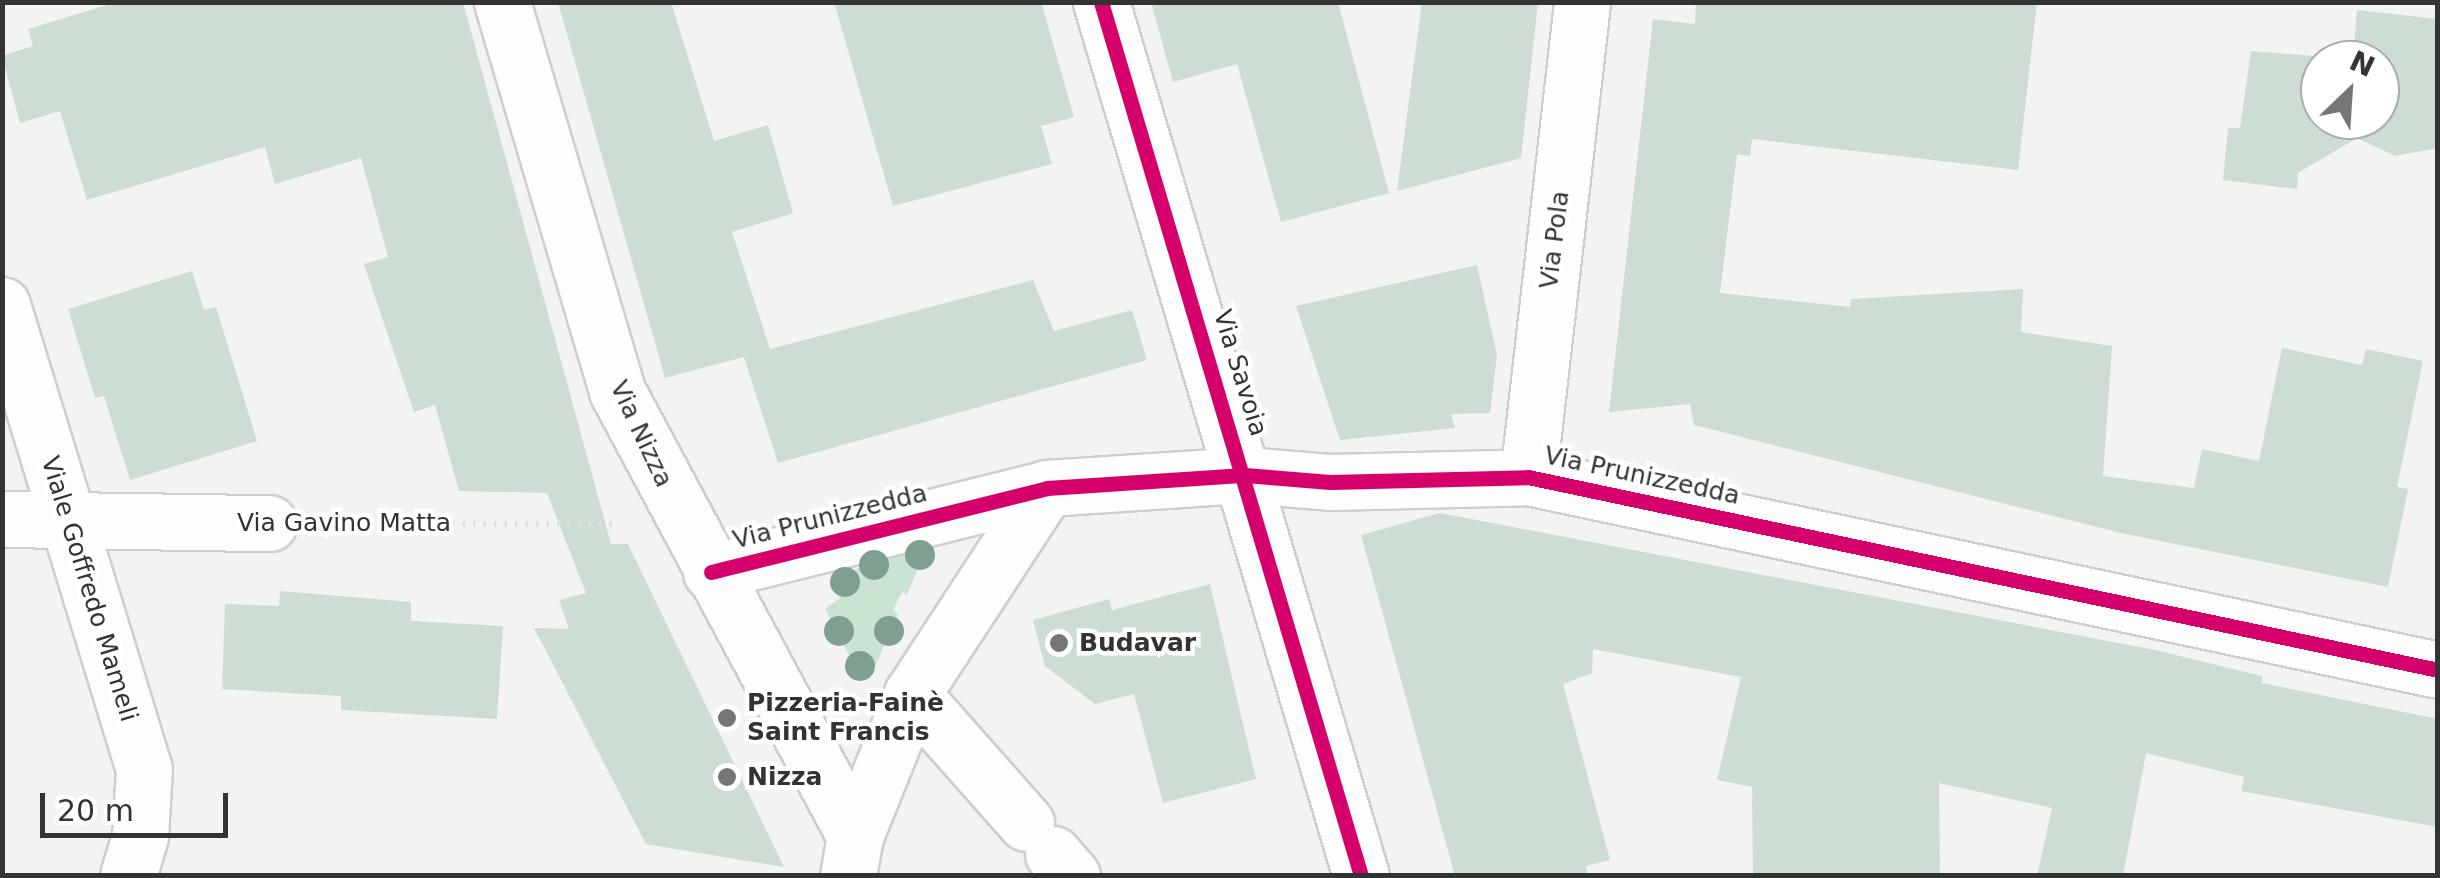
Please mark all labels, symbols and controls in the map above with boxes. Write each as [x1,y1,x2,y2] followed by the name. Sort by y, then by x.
[2300,40,2400,140] north arrow
[2344,44,2380,84] text: N
[1534,189,1576,291] street label: Via Pola
[1207,306,1273,440] street label: Via Savoia
[603,376,679,492] street label: Via Nizza
[1542,441,1742,511] street label: Via Prunizzedda
[34,453,144,725] street label: Viale Goffredo Mameli
[730,478,930,556] street label: Via Prunizzedda
[237,508,451,538] street label: Via Gavino Matta
[1079,628,1196,658] place label: Budavar
[1048,632,1070,654] marker: Budavar
[747,689,944,748] place label: Pizzeria-Fainè Saint Francis
[716,707,738,729] marker: Pizzeria-Fainè Saint Francis
[747,762,822,792] place label: Nizza
[716,766,738,788] marker: Nizza
[45,773,232,835] scale bar
[57,793,134,828] text: 20 m

